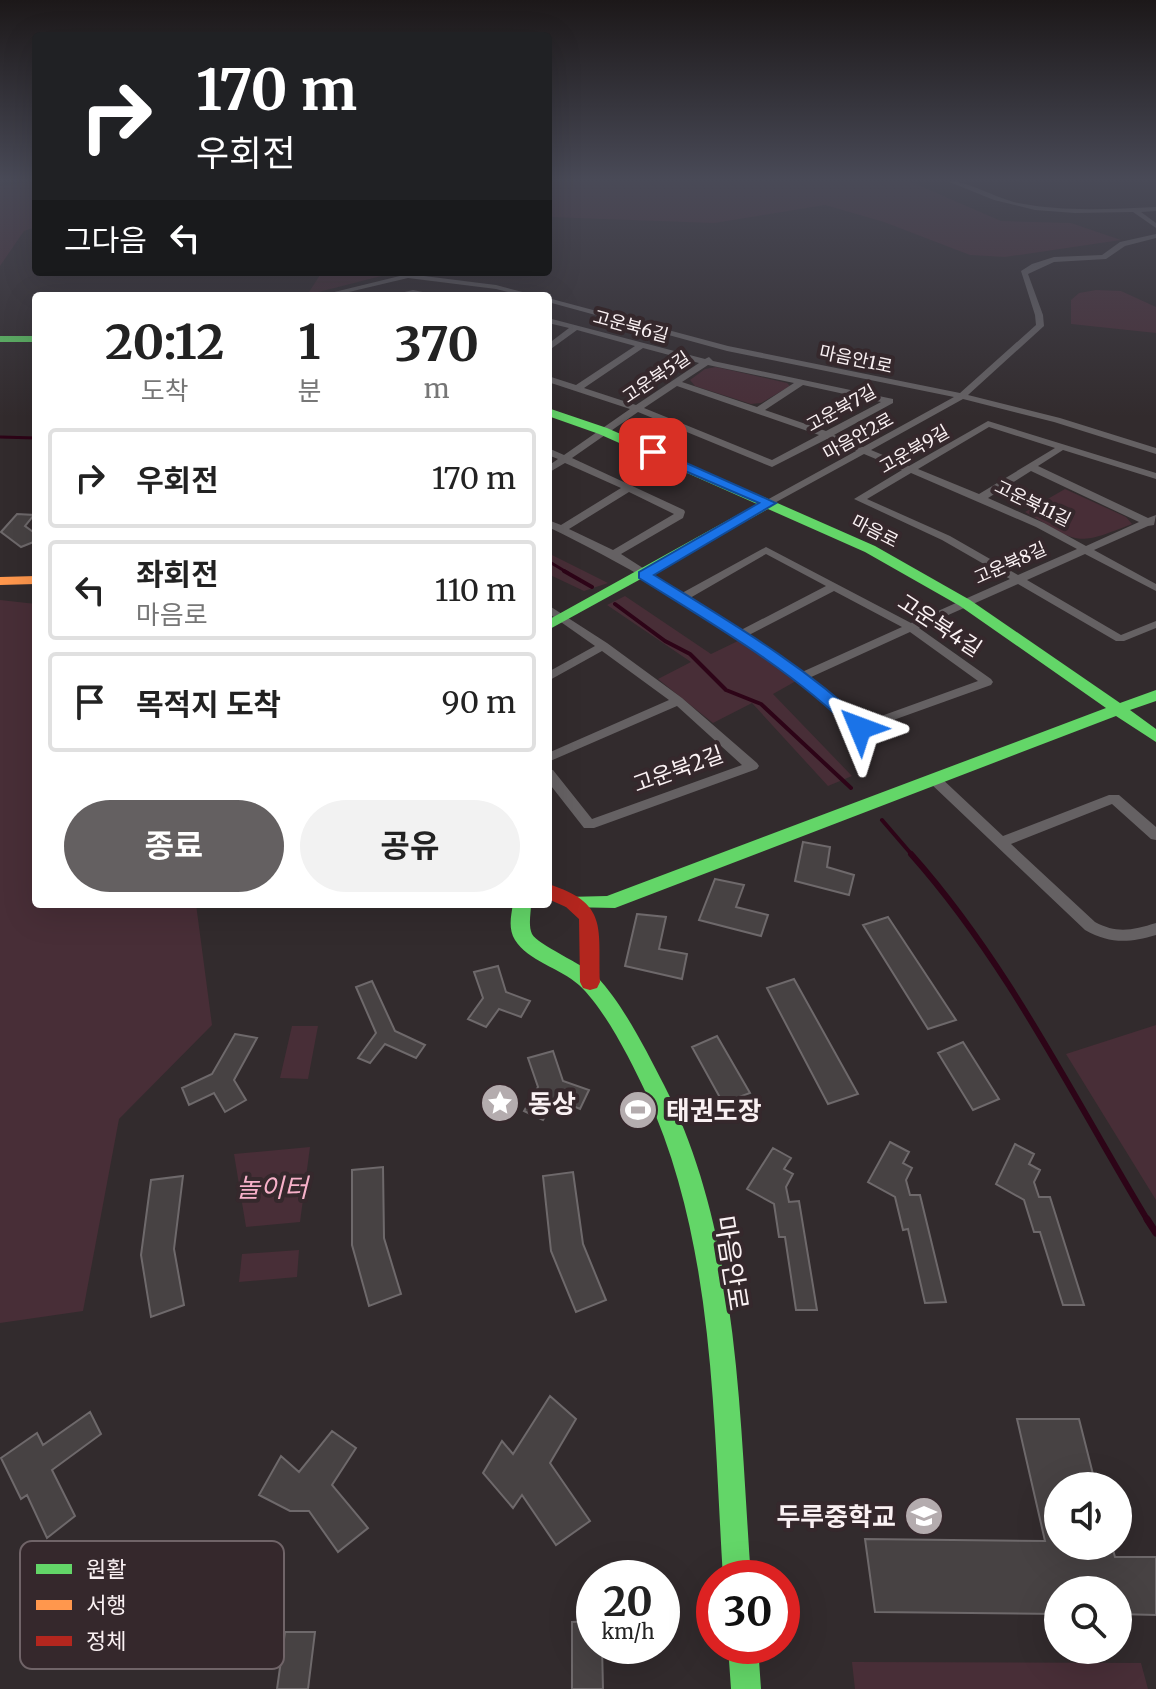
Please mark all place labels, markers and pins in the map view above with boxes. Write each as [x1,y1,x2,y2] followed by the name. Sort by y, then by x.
[619,418,687,486] pin
[479,1082,521,1124] place icon: 동상
[528,1087,576,1120] place label: 동상
[617,1089,659,1131] sports icon: 태권도장
[666,1094,762,1127] place label: 태권도장
[903,1495,945,1537] school or university icon: 두루중학교
[776,1500,896,1533] place label: 두루중학교

